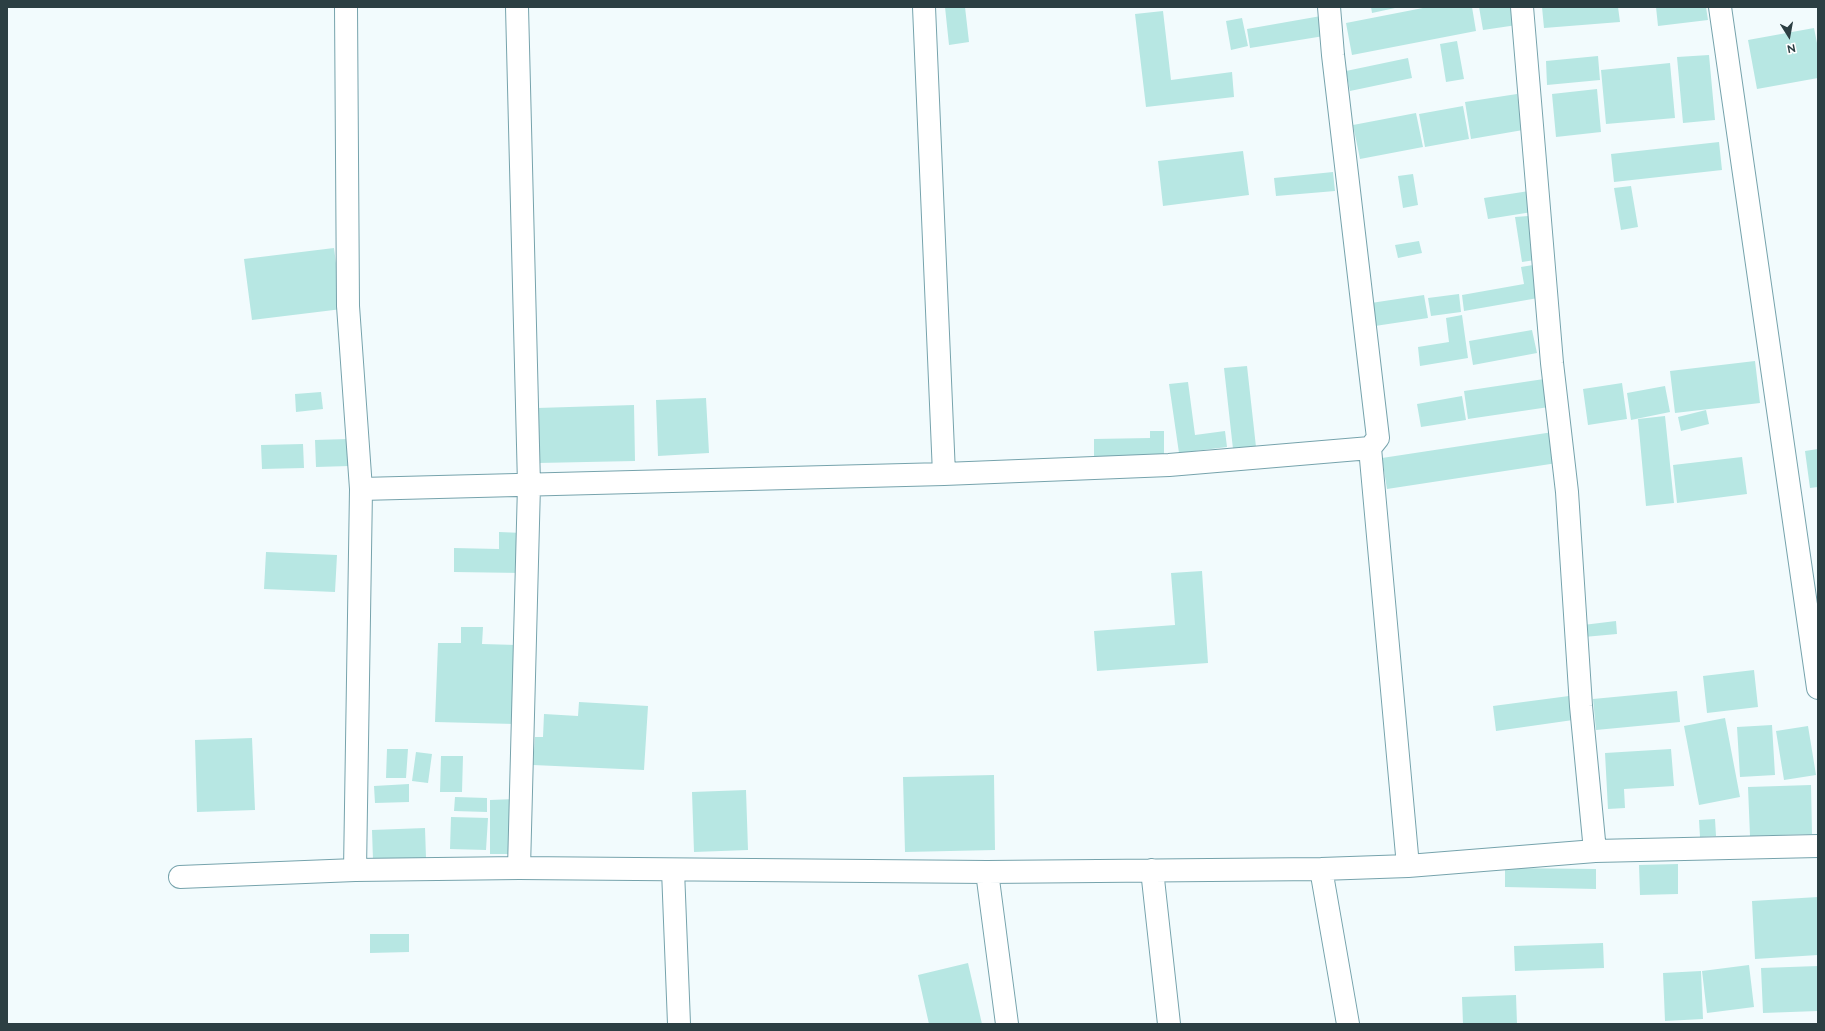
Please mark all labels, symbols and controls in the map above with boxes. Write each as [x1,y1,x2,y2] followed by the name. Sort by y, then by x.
[1769,16,1809,56] north arrow
[1786,41,1797,55] text: N

